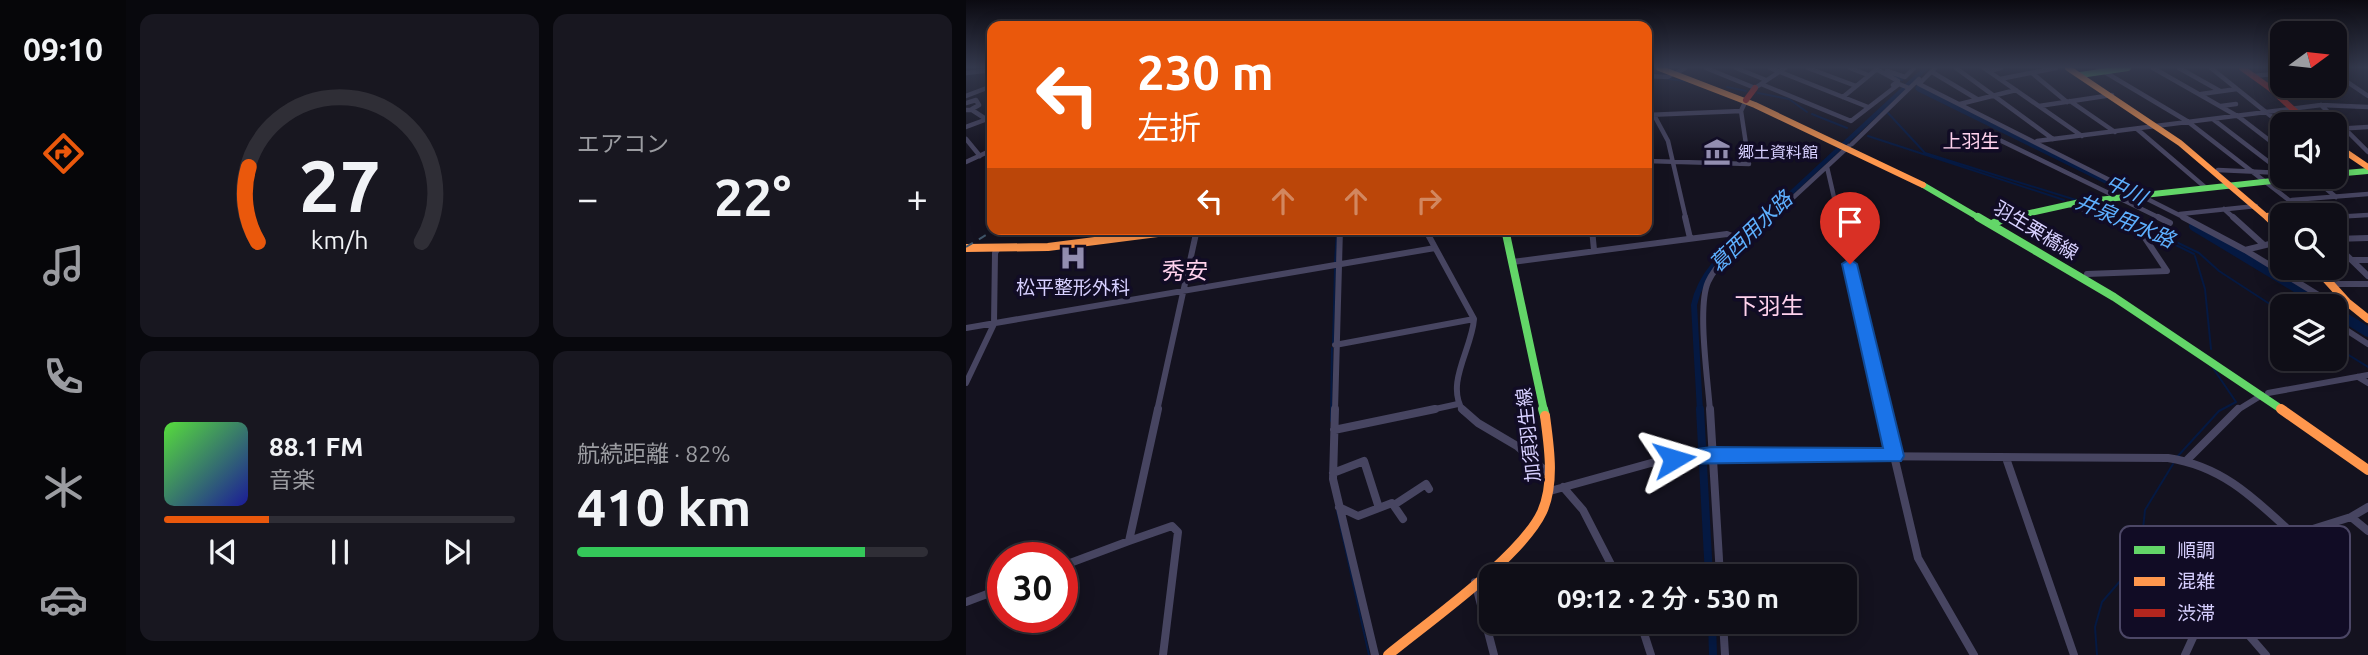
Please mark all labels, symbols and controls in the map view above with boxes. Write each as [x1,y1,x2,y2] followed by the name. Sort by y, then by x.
[2270,21,2347,98] north arrow
[2270,21,2347,371] map controls
[23,31,103,67] text: 09:10
[1137,44,1274,99] text: 230 m
[1022,49,1113,140] icon: left
[1137,109,1201,145] text: 左折
[2270,112,2347,189] button: sound
[39,129,88,178] icon: directions
[1942,130,2000,152] district label: 上羽生
[577,131,669,156] text: エアコン
[1702,137,1732,167] museum icon: 郷土資料館
[1738,143,1818,161] place label: 郷土資料館
[298,144,381,226] text: 27
[714,168,791,226] text: 22°
[2102,169,2152,210] water label: 中川
[577,177,598,219] text: −
[907,177,928,219] text: +
[1191,182,1229,220] icon: left
[1264,182,1302,220] icon: ahead
[1337,182,1375,220] icon: ahead
[1410,182,1448,220] icon: right
[1704,185,1798,276] water label: 葛西用水路
[2072,189,2180,252] water label: 井泉用水路
[1820,192,1880,264] pin
[1990,196,2082,264] street label: 羽生栗橋線
[1831,203,1869,241] icon: arrive
[2270,203,2347,280] button: search
[311,225,368,253] text: km/h
[39,241,88,290] icon: music
[1058,243,1088,273] hospital icon: 松平整形外科
[1162,258,1208,283] district label: 秀安
[1016,276,1130,298] place label: 松平整形外科
[1735,293,1804,318] district label: 下羽生
[2270,294,2347,371] button: layers
[39,352,88,401] icon: phone
[1512,387,1544,483] street label: 加須羽生線
[1637,422,1711,496] position arrow
[269,432,363,461] text: 88.1 FM
[577,441,730,466] text: 航続距離 · 82%
[39,463,88,512] icon: climate
[269,467,315,492] text: 音楽
[577,478,751,536] text: 410 km
[2120,526,2350,638] legend
[204,533,242,571] icon: previous
[321,533,359,571] icon: pause
[438,533,476,571] icon: next
[2177,539,2215,561] text: 順調
[987,542,1078,633] speed limit sign: 30
[2177,570,2215,592] text: 混雑
[39,575,88,624] icon: car
[1557,584,1779,613] text: 09:12 · 2 分 · 530 m
[2177,602,2215,624] text: 渋滞

